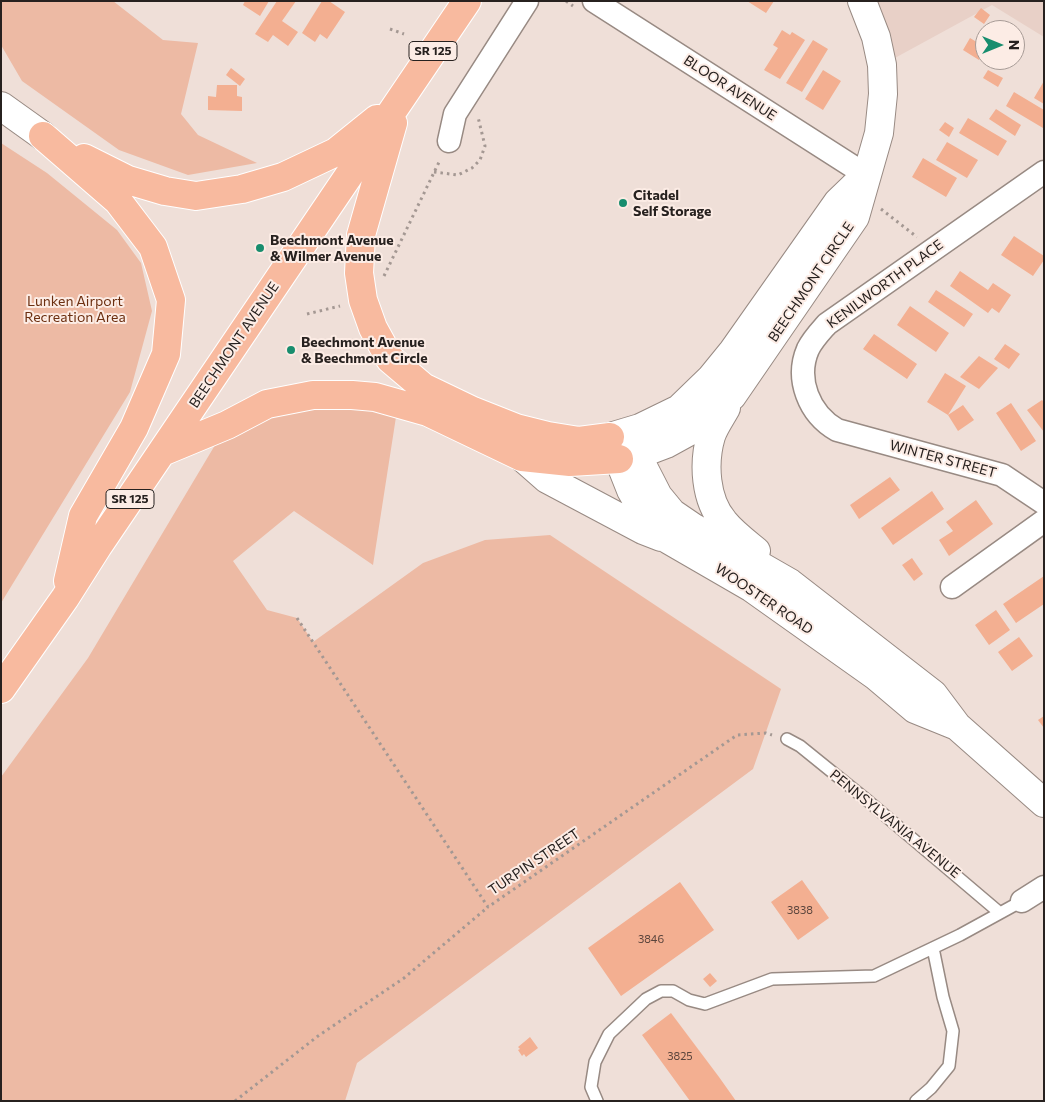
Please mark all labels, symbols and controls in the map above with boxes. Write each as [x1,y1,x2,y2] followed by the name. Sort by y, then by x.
[975,20,1025,70] north arrow
[1006,40,1023,50] text: N
[409,41,457,60] road number: SR 125
[680,52,780,124] street label: BLOOR AVENUE
[633,187,711,220] place label: Citadel Self Storage
[617,197,629,209] marker: Citadel Self Storage
[765,219,857,345] street label: BEECHMONT CIRCLE
[270,232,394,264] place label: Beechmont Avenue & Wilmer Avenue
[824,236,946,332] street label: KENILWORTH PLACE
[254,242,266,254] marker: Beechmont Avenue & Wilmer Avenue
[186,279,282,411] street label: BEECHMONT AVENUE
[24,293,126,326] park label: Lunken Airport Recreation Area
[301,334,428,367] place label: Beechmont Avenue & Beechmont Circle
[285,344,297,356] marker: Beechmont Avenue & Beechmont Circle
[888,437,998,481] street label: WINTER STREET
[106,489,154,508] road number: SR 125
[712,560,816,638] street label: WOOSTER ROAD
[826,766,964,882] street label: PENNSYLVANIA AVENUE
[485,825,583,899] street label: TURPIN STREET
[787,903,813,917] house number: 3838
[638,932,664,946] house number: 3846
[667,1049,693,1063] house number: 3825

